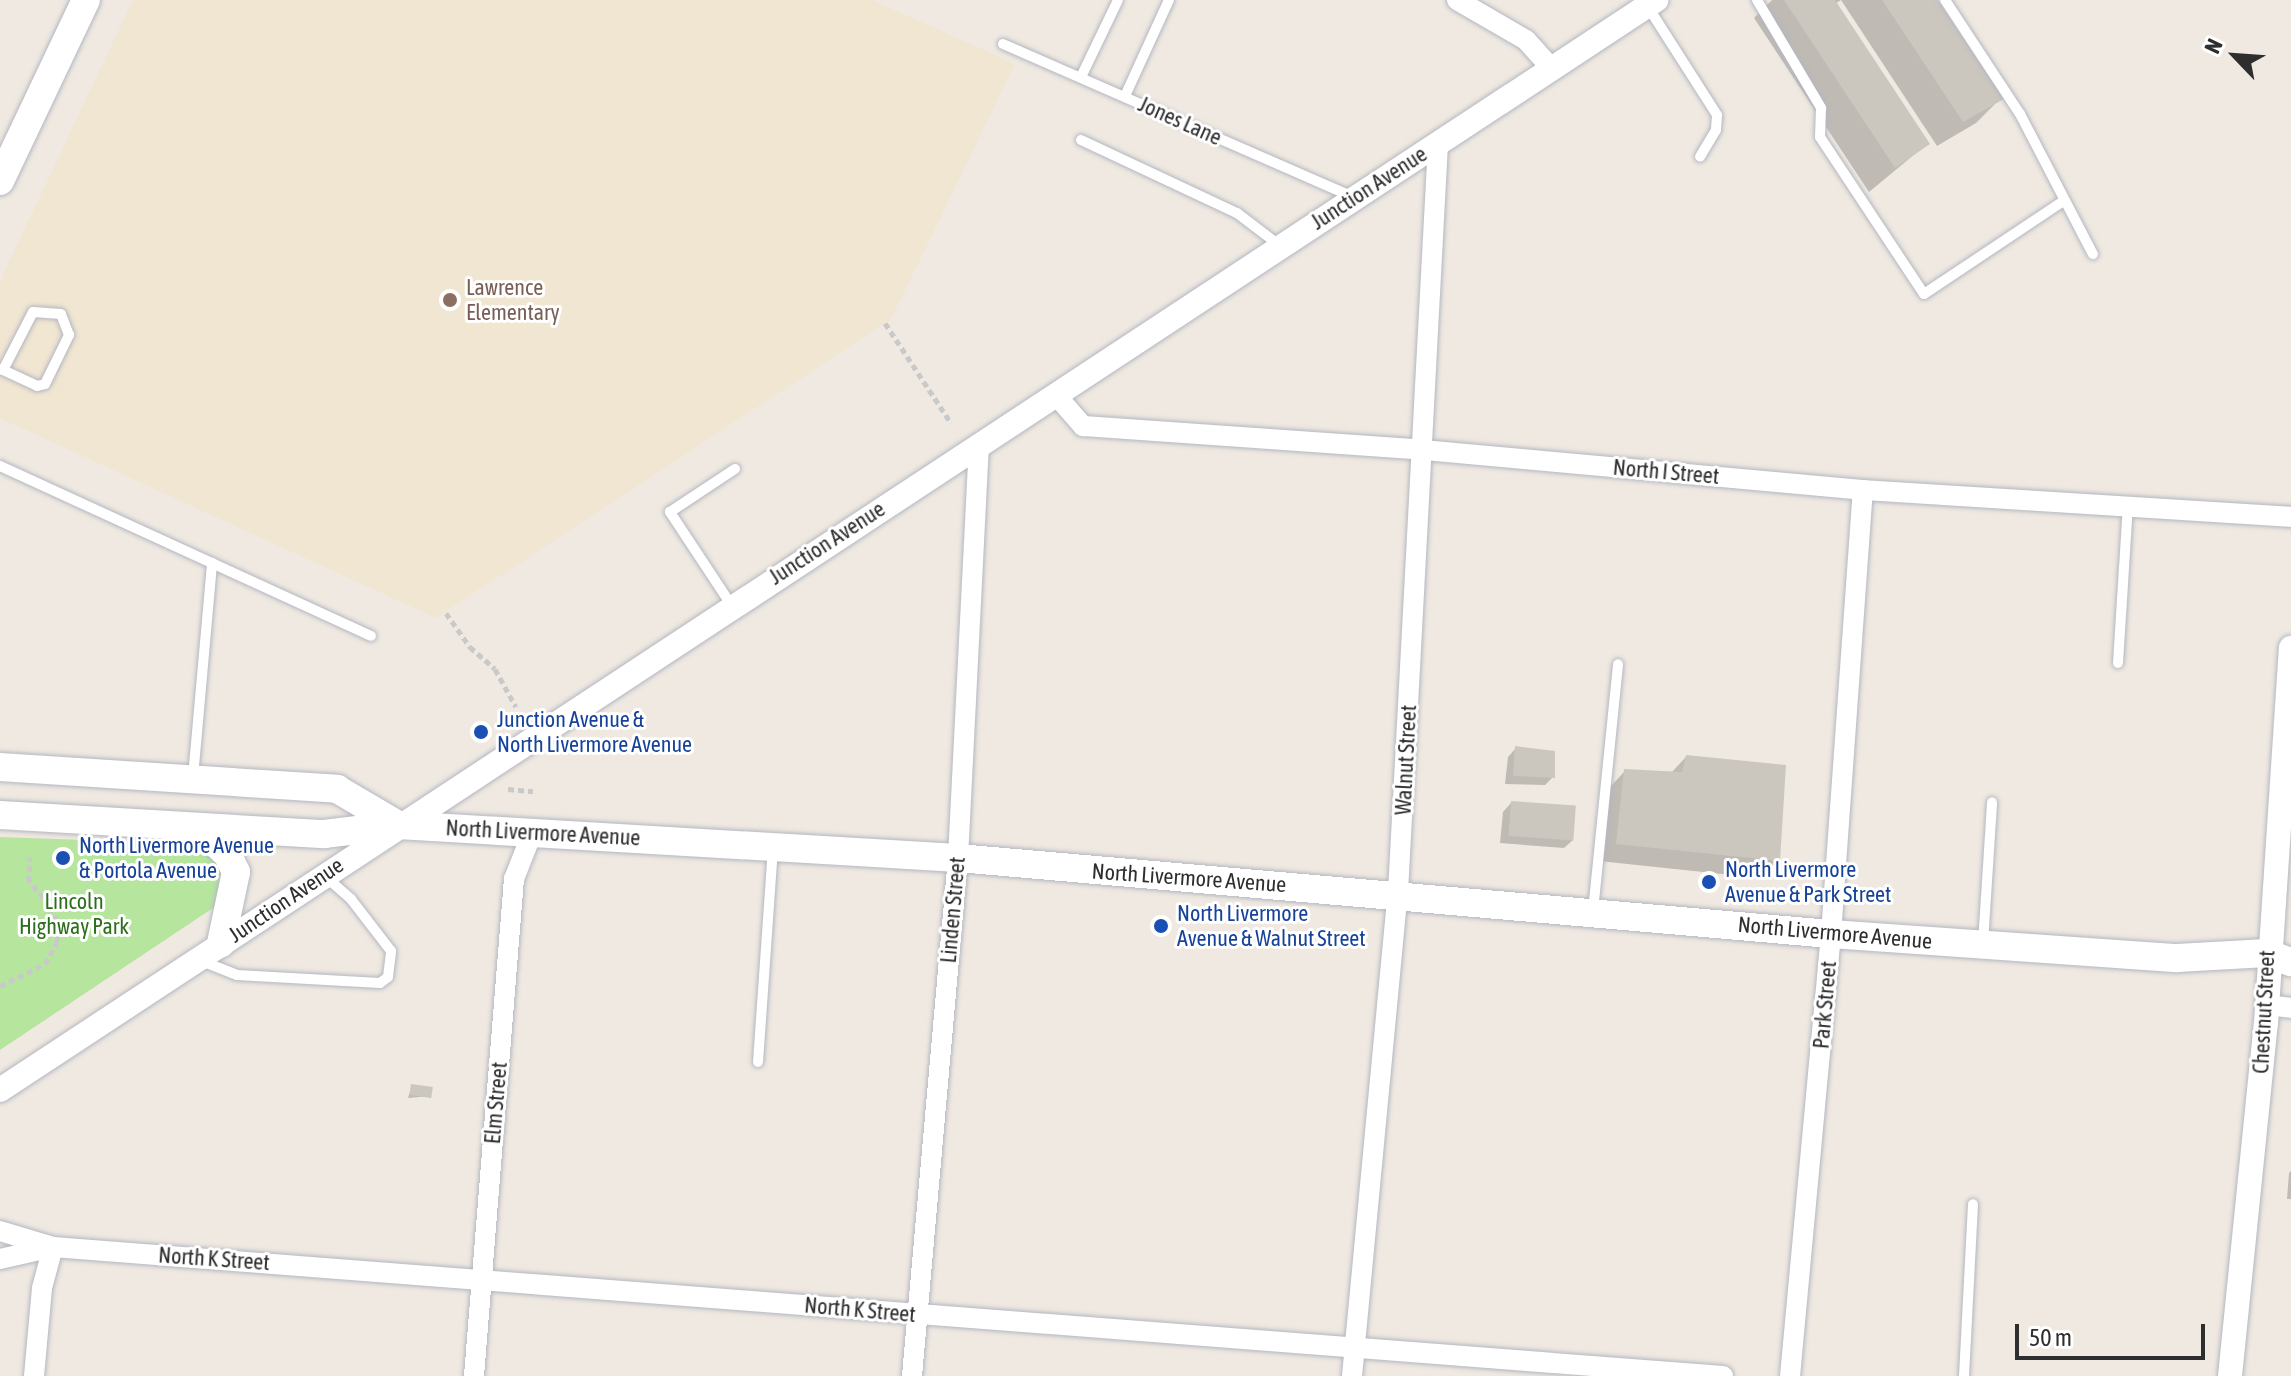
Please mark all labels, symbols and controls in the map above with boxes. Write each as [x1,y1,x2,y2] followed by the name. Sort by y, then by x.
[2195,16,2275,96] north arrow
[2199,34,2228,57] text: N
[1134,91,1226,151] street label: Jones Lane
[1306,141,1432,235] street label: Junction Avenue
[466,274,560,326] place label: Lawrence Elementary
[441,291,459,309] marker: Lawrence Elementary
[1612,454,1720,490] street label: North I Street
[764,496,890,590] street label: Junction Avenue
[1390,704,1422,816] street label: Walnut Street
[497,706,692,758] place label: Junction Avenue & North Livermore Avenue
[472,723,490,741] marker: Junction Avenue & North Livermore Avenue
[445,815,641,851] street label: North Livermore Avenue
[79,832,274,884] place label: North Livermore Avenue & Portola Avenue
[54,849,72,867] marker: North Livermore Avenue & Portola Avenue
[224,852,348,948] street label: Junction Avenue
[935,856,971,964] street label: Linden Street
[1725,856,1891,908] place label: North Livermore Avenue & Park Street
[1091,858,1287,898] street label: North Livermore Avenue
[1700,873,1718,891] marker: North Livermore Avenue & Park Street
[19,888,129,940] park label: Lincoln Highway Park
[1177,900,1366,952] place label: North Livermore Avenue & Walnut Street
[1737,911,1933,955] street label: North Livermore Avenue
[1152,917,1170,935] marker: North Livermore Avenue & Walnut Street
[2248,950,2280,1074] street label: Chestnut Street
[1808,960,1842,1050] street label: Park Street
[479,1061,513,1145] street label: Elm Street
[157,1242,271,1276] street label: North K Street
[803,1292,917,1328] street label: North K Street
[2019,1308,2209,1358] scale bar
[2029,1324,2072,1351] text: 50 m

